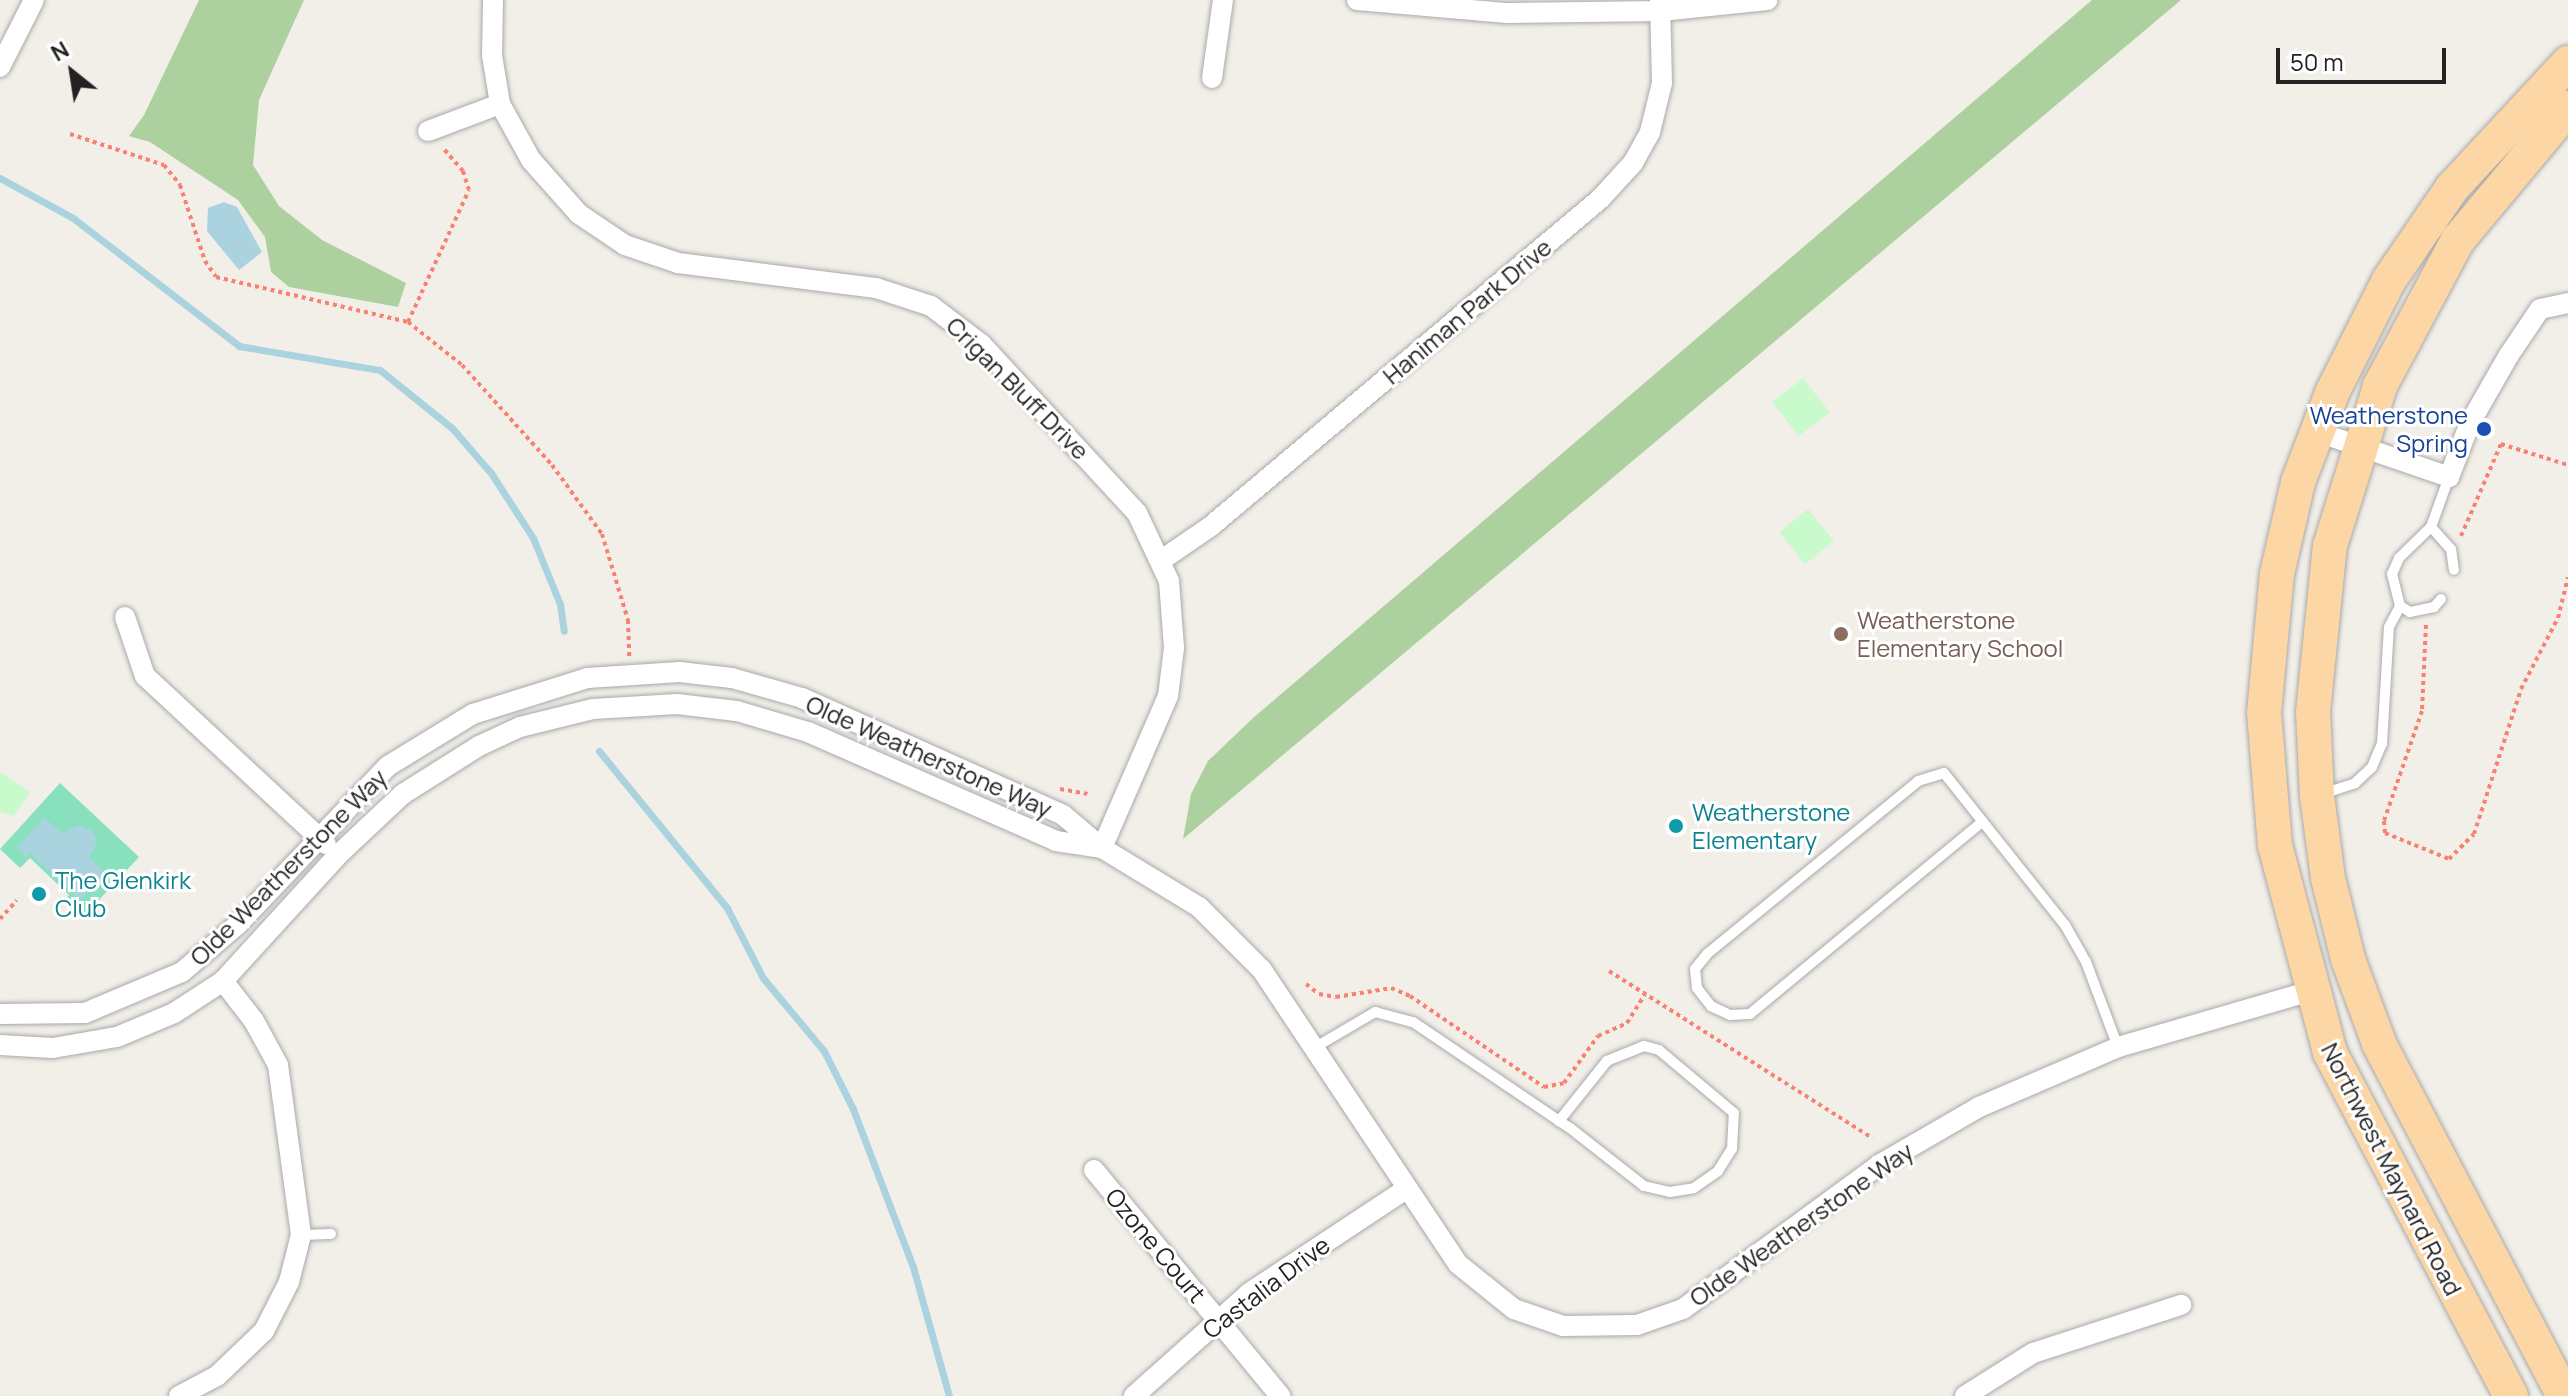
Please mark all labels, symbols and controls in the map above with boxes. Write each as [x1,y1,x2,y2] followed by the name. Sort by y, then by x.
[32,32,112,112] north arrow
[2280,32,2450,82] scale bar
[46,34,74,68] text: N
[2290,45,2344,78] text: 50 m
[1377,232,1557,390] street label: Haniman Park Drive
[941,311,1095,465] street label: Crigan Bluff Drive
[2310,401,2468,457] place label: Weatherstone Spring
[2475,420,2493,438] marker: Weatherstone Spring
[1857,606,2063,662] place label: Weatherstone Elementary School
[1832,625,1850,643] marker: Weatherstone Elementary School
[802,689,1056,823] street label: Olde Weatherstone Way
[184,763,392,971] street label: Olde Weatherstone Way
[1692,798,1850,854] place label: Weatherstone Elementary
[1667,817,1685,835] marker: Weatherstone Elementary
[55,866,191,922] place label: The Glenkirk Club
[30,885,48,903] marker: The Glenkirk Club
[2316,1038,2468,1300] street label: Northwest Maynard Road
[1684,1136,1918,1312] street label: Olde Weatherstone Way
[1100,1182,1212,1308] street label: Ozone Court
[1197,1230,1335,1344] street label: Castalia Drive

